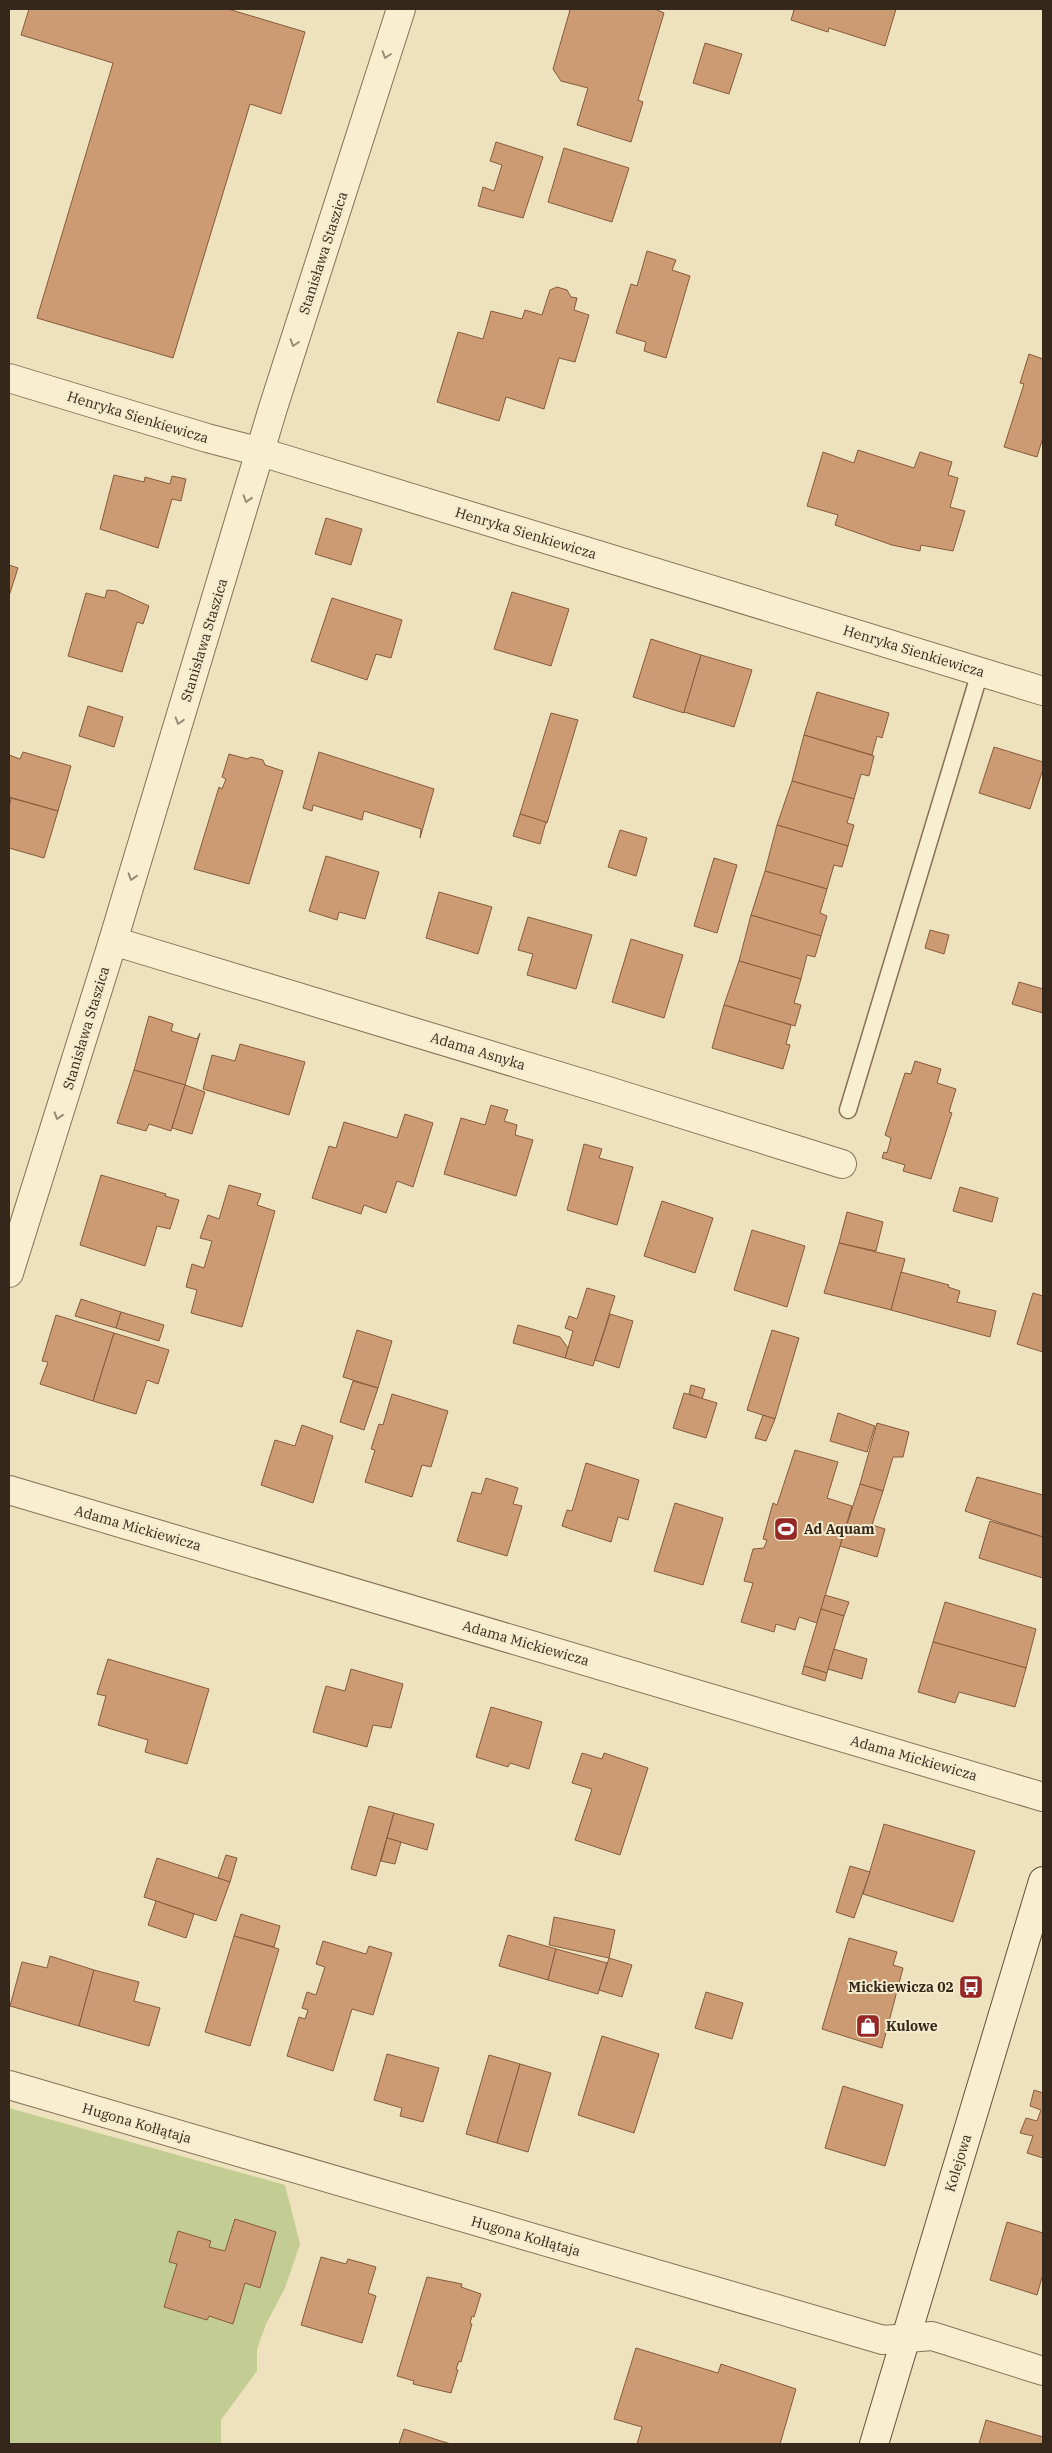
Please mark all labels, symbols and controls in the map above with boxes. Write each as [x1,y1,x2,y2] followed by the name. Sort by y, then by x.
[382,50,392,59] one-way arrow
[295,189,351,317] street label: Stanisława Staszica
[289,338,299,347] one-way arrow
[65,387,211,447] street label: Henryka Sienkiewicza
[242,494,252,502] one-way arrow
[453,503,599,563] street label: Henryka Sienkiewicza
[177,576,231,704] street label: Stanisława Staszica
[841,621,987,681] street label: Henryka Sienkiewicza
[175,717,185,725] one-way arrow
[127,872,137,880] one-way arrow
[59,964,113,1092] street label: Stanisława Staszica
[428,1028,528,1074] street label: Adama Asnyka
[54,1111,64,1119] one-way arrow
[72,1501,204,1555] street label: Adama Mickiewicza
[773,1516,799,1542] sports icon: Ad Aquam
[804,1520,875,1538] place label: Ad Aquam
[460,1616,592,1670] street label: Adama Mickiewicza
[848,1731,980,1785] street label: Adama Mickiewicza
[958,1974,984,2000] bus stop icon: Mickiewicza 02
[849,1978,954,1996] place label: Mickiewicza 02
[855,2013,881,2039] shop icon: Kulowe
[886,2017,938,2035] place label: Kulowe
[80,2099,194,2147] street label: Hugona Kołłątaja
[941,2132,975,2194] street label: Kolejowa
[469,2212,583,2260] street label: Hugona Kołłątaja

